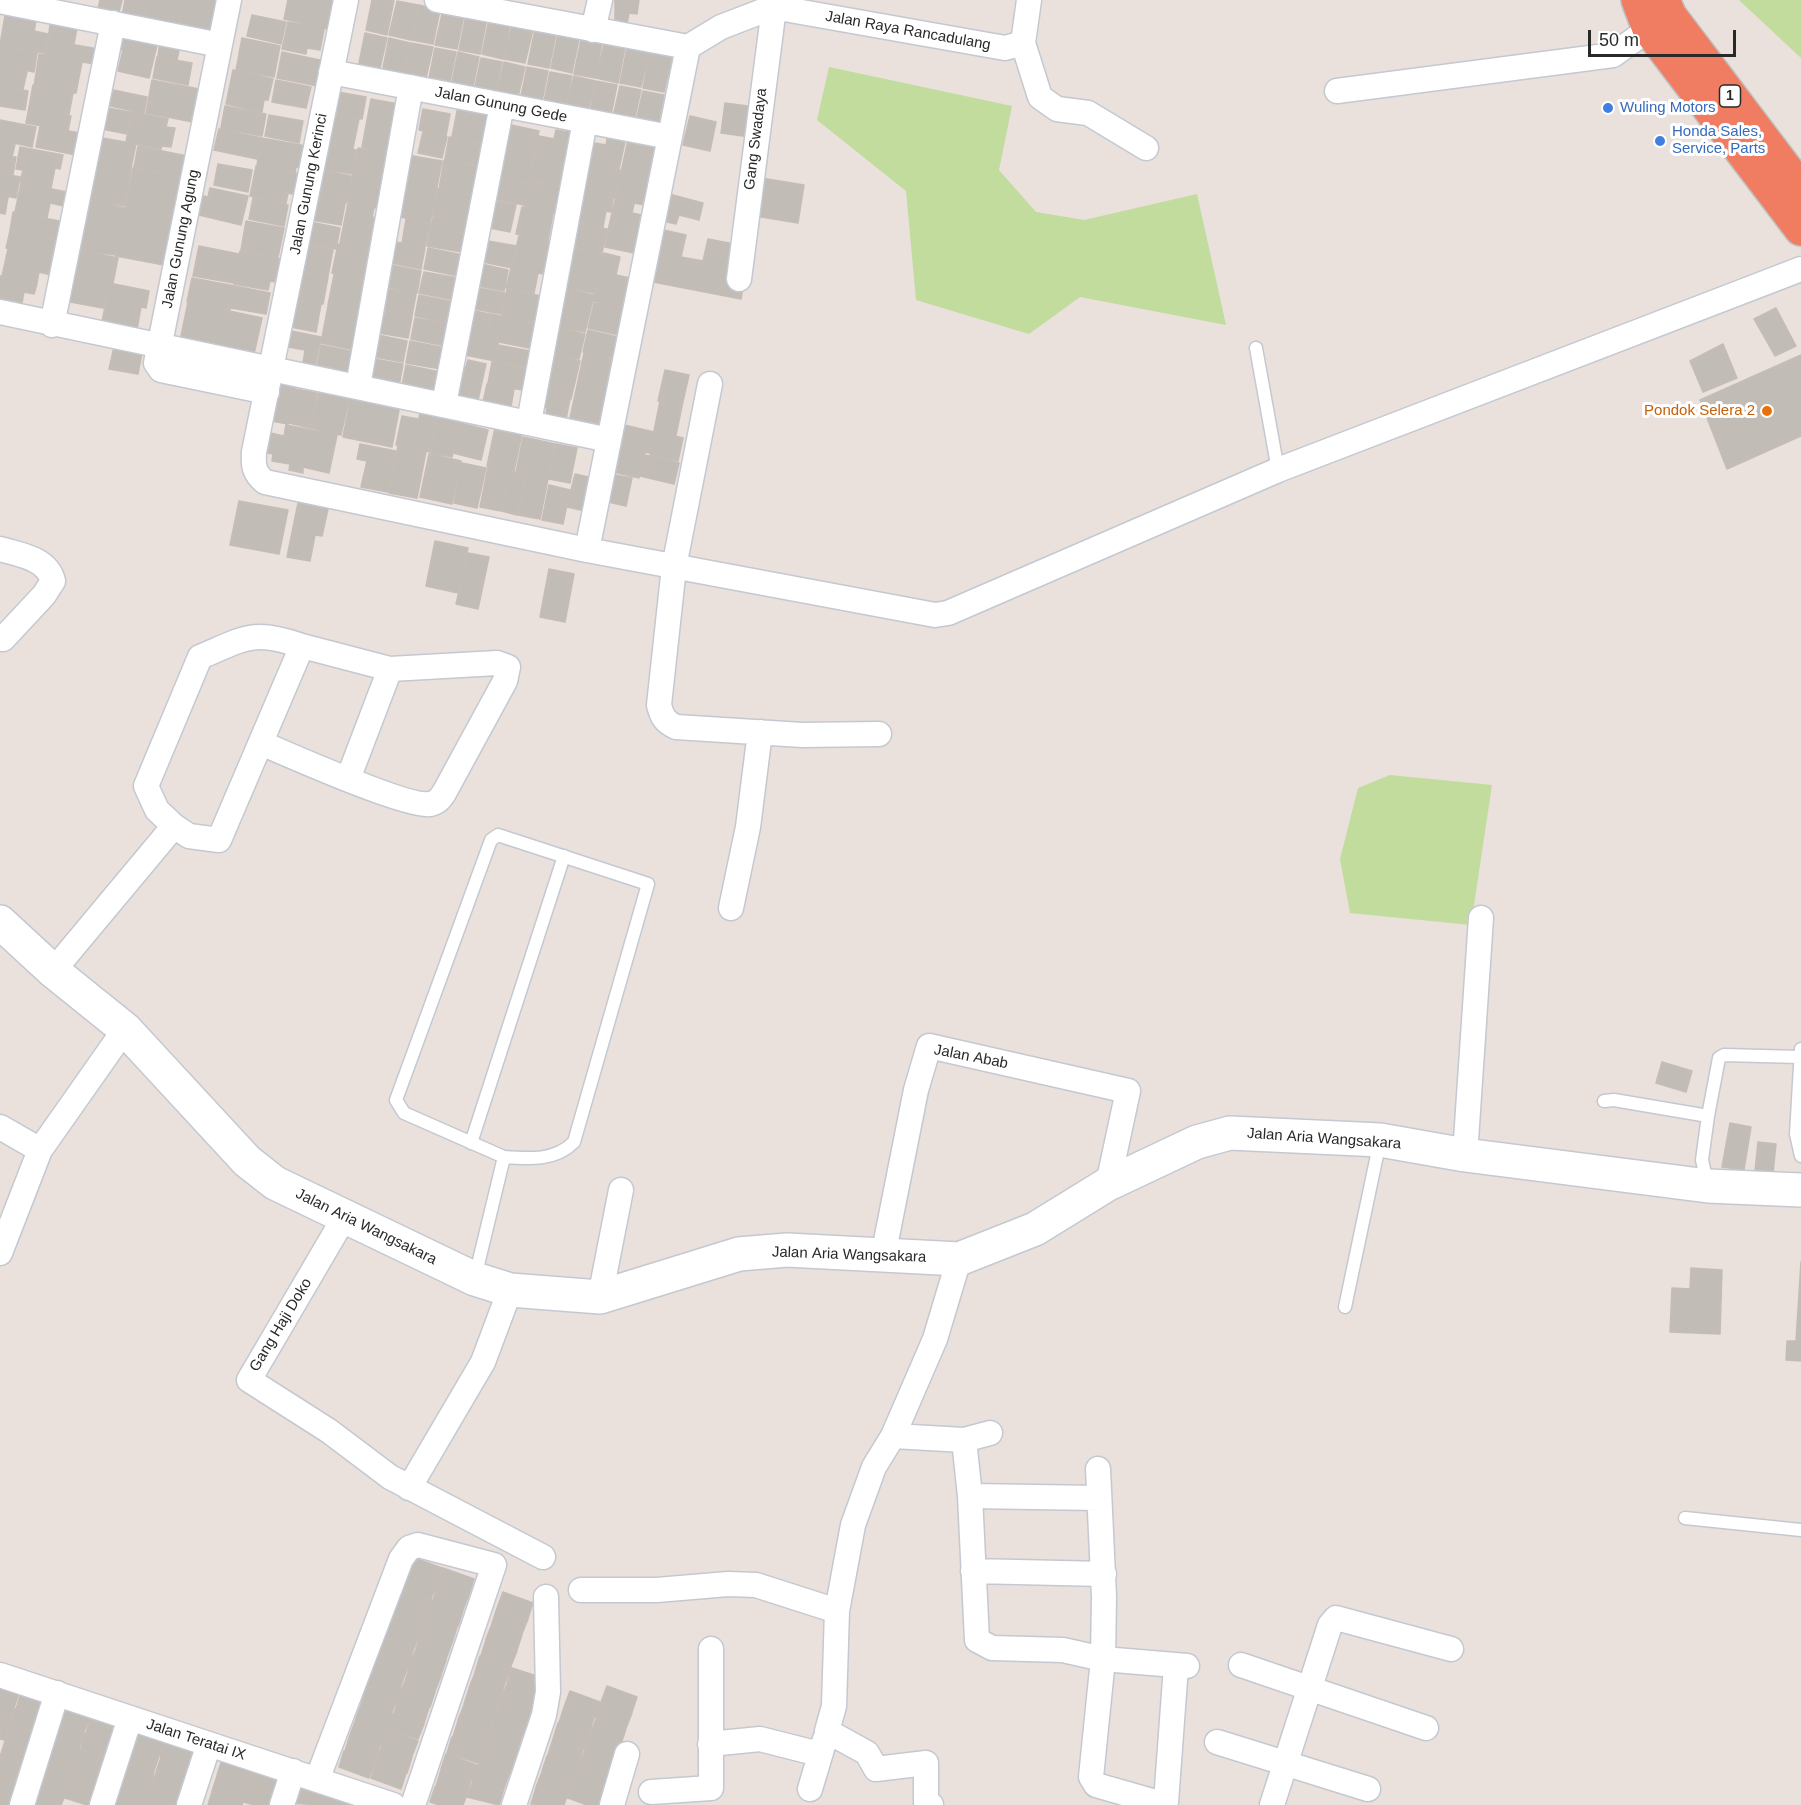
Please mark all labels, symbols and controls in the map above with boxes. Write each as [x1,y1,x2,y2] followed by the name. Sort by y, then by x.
[824,8,992,54] street label: Jalan Raya Rancadulang
[1591,18,1740,56] scale bar
[1599,30,1639,50] text: 50 m
[433,83,569,127] street label: Jalan Gunung Gede
[1720,85,1740,107] road number: 1
[741,87,771,191] street label: Gang Swadaya
[1620,99,1716,117] place label: Wuling Motors
[1601,101,1615,115] marker: Wuling Motors
[286,112,332,256] street label: Jalan Gunung Kerinci
[1672,123,1765,158] place label: Honda Sales, Service, Parts
[1653,134,1667,148] marker: Honda Sales, Service, Parts
[159,168,203,310] street label: Jalan Gunung Agung
[1644,402,1755,420] place label: Pondok Selera 2
[1760,404,1774,418] marker: Pondok Selera 2
[932,1041,1010,1073] street label: Jalan Abab
[1246,1125,1402,1153] street label: Jalan Aria Wangsakara
[293,1185,439,1269] street label: Jalan Aria Wangsakara
[771,1243,927,1267] street label: Jalan Aria Wangsakara
[246,1275,316,1375] street label: Gang Haji Doko
[144,1715,248,1765] street label: Jalan Teratai IX

